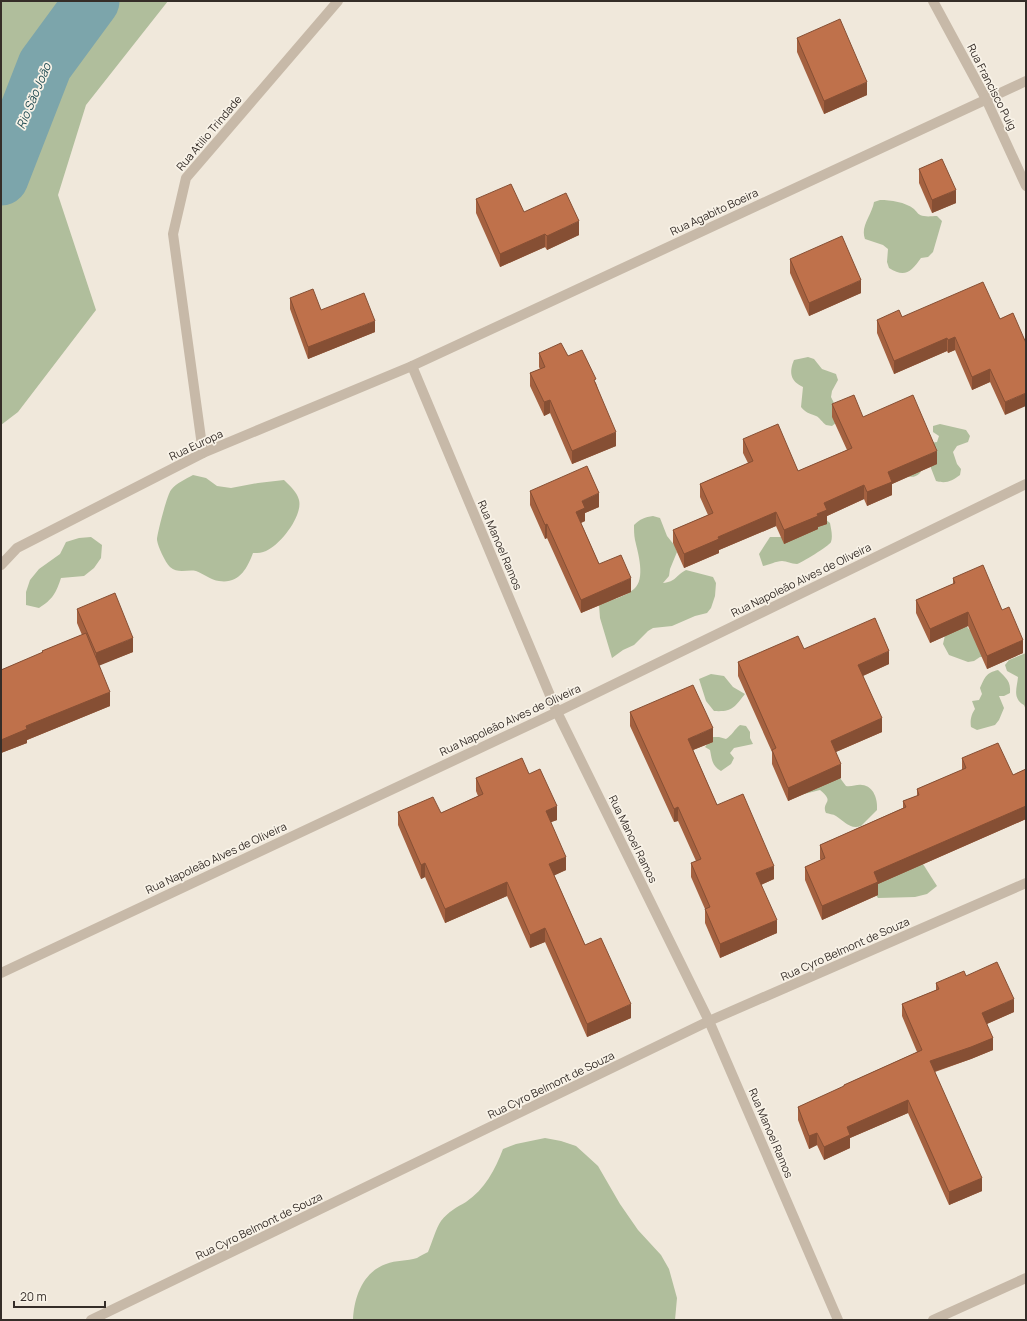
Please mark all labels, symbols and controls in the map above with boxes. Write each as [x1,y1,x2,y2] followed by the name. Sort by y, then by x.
[964,41,1021,132] street label: Rua Francisco Puig
[12,60,55,131] water label: Rio São João
[173,91,245,173] street label: Rua Atilio Trindade
[667,185,760,239] street label: Rua Agabito Boeira
[167,426,225,464] street label: Rua Europa
[475,498,526,592] street label: Rua Manoel Ramos
[728,539,873,620] street label: Rua Napoleão Alves de Oliveira
[437,680,583,759] street label: Rua Napoleão Alves de Oliveira
[606,792,661,885] street label: Rua Manoel Ramos
[143,818,289,897] street label: Rua Napoleão Alves de Oliveira
[778,913,911,984] street label: Rua Cyro Belmont de Souza
[485,1047,617,1122] street label: Rua Cyro Belmont de Souza
[746,1086,797,1180] street label: Rua Manoel Ramos
[193,1188,325,1263] street label: Rua Cyro Belmont de Souza
[14,1283,105,1309] scale bar
[20,1288,47,1305] text: 20 m

